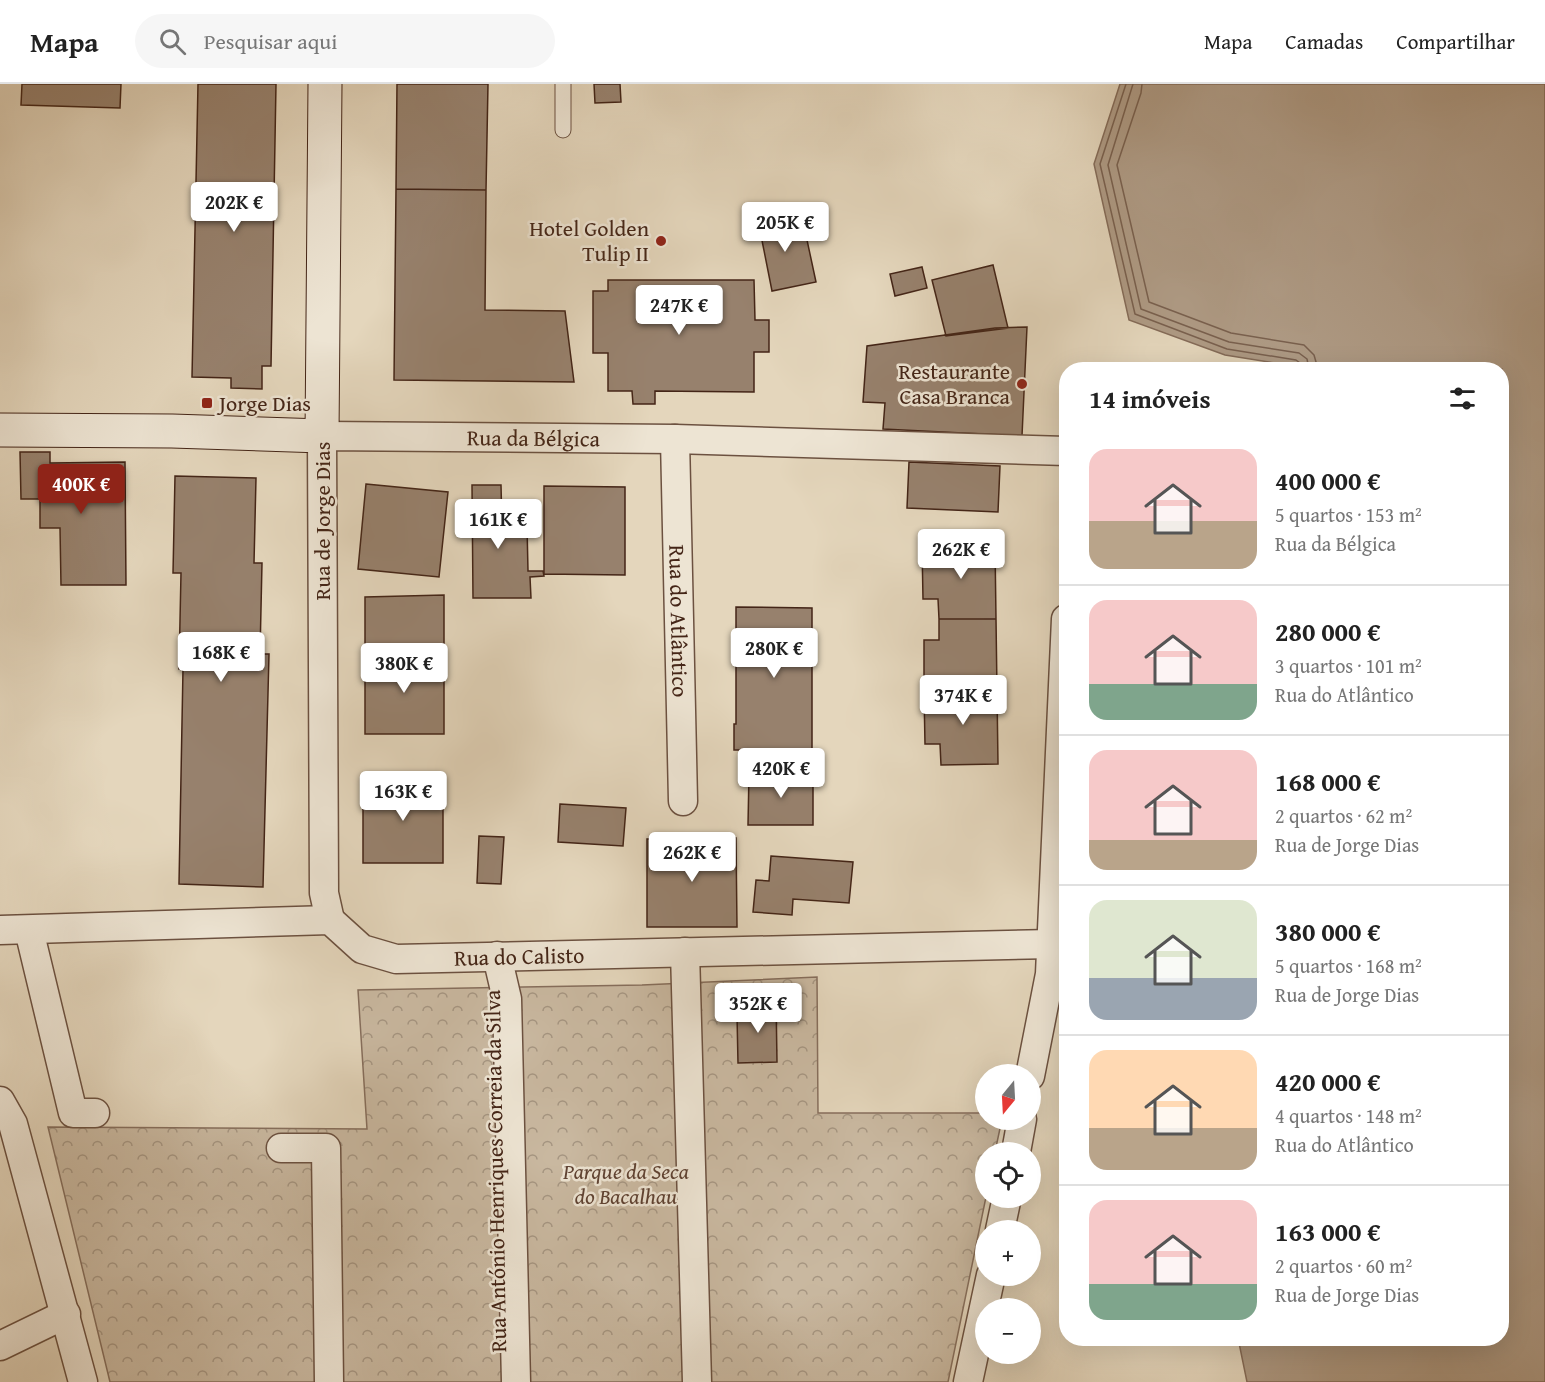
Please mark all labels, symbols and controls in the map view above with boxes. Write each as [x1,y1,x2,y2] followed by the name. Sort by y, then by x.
[135,14,555,68] search box
[30,21,99,62] text: Mapa
[156,25,189,58] icon: search
[204,25,337,57] text: Pesquisar aqui
[1204,26,1252,57] text: Mapa
[1285,26,1363,57] text: Camadas
[1396,26,1515,57] text: Compartilhar
[185,182,283,233] pin: 202K €
[205,187,263,216] text: 202K €
[736,202,834,253] pin: 205K €
[756,207,814,236] text: 205K €
[529,212,650,269] place label: Hotel Golden Tulip II
[654,234,668,248] marker: Hotel Golden Tulip II
[630,285,728,336] pin: 247K €
[650,290,708,319] text: 247K €
[899,355,1011,412] place label: Restaurante Casa Branca
[1015,377,1029,391] marker: Restaurante Casa Branca
[1089,379,1211,418] text: 14 imóveis
[1446,382,1479,415] icon: filters
[216,387,311,419] place label: Jorge Dias
[200,396,214,410] marker: Jorge Dias
[467,421,601,454] street label: Rua da Bélgica
[306,442,338,600] street label: Rua de Jorge Dias
[1275,461,1381,500] text: 400 000 €
[32,464,130,515] pin: 400K €
[52,469,110,498] text: 400K €
[1137,473,1209,545] icon: home
[449,499,547,550] pin: 161K €
[1275,500,1422,529] text: 5 quartos · 153 m²
[469,504,527,533] text: 161K €
[912,529,1010,580] pin: 262K €
[1275,529,1396,558] text: Rua da Bélgica
[932,534,990,563] text: 262K €
[661,544,697,698] street label: Rua do Atlântico
[1275,612,1381,651] text: 280 000 €
[1137,624,1209,696] icon: home
[725,628,823,679] pin: 280K €
[172,632,270,683] pin: 168K €
[745,633,803,662] text: 280K €
[192,637,250,666] text: 168K €
[355,643,453,694] pin: 380K €
[375,648,433,677] text: 380K €
[1275,651,1422,680] text: 3 quartos · 101 m²
[914,675,1012,726] pin: 374K €
[934,680,992,709] text: 374K €
[1275,680,1414,709] text: Rua do Atlântico
[732,748,830,799] pin: 420K €
[752,753,810,782] text: 420K €
[1275,762,1381,801] text: 168 000 €
[354,771,452,822] pin: 163K €
[1137,774,1209,846] icon: home
[374,776,432,805] text: 163K €
[1275,801,1412,830] text: 2 quartos · 62 m²
[1275,830,1419,859] text: Rua de Jorge Dias
[643,832,741,883] pin: 262K €
[663,837,721,866] text: 262K €
[1275,912,1381,951] text: 380 000 €
[1137,924,1209,996] icon: home
[454,939,585,974] street label: Rua do Calisto
[1275,951,1422,980] text: 5 quartos · 168 m²
[1275,980,1419,1009] text: Rua de Jorge Dias
[709,983,807,1034] pin: 352K €
[729,988,787,1017] text: 352K €
[476,989,514,1353] street label: Rua António Henriques Correia da Silva
[1275,1062,1381,1101] text: 420 000 €
[975,1064,1041,1130] north arrow
[975,1064,1041,1364] map controls
[1137,1074,1209,1146] icon: home
[1275,1101,1422,1130] text: 4 quartos · 148 m²
[1275,1130,1414,1159] text: Rua do Atlântico
[975,1142,1041,1208] button: locate
[562,1155,689,1212] park label: Parque da Seca do Bacalhau
[1275,1212,1381,1251] text: 163 000 €
[975,1220,1041,1286] button: +
[1137,1224,1209,1296] icon: home
[1275,1251,1412,1280] text: 2 quartos · 60 m²
[1275,1280,1419,1309] text: Rua de Jorge Dias
[975,1298,1041,1364] button: −

